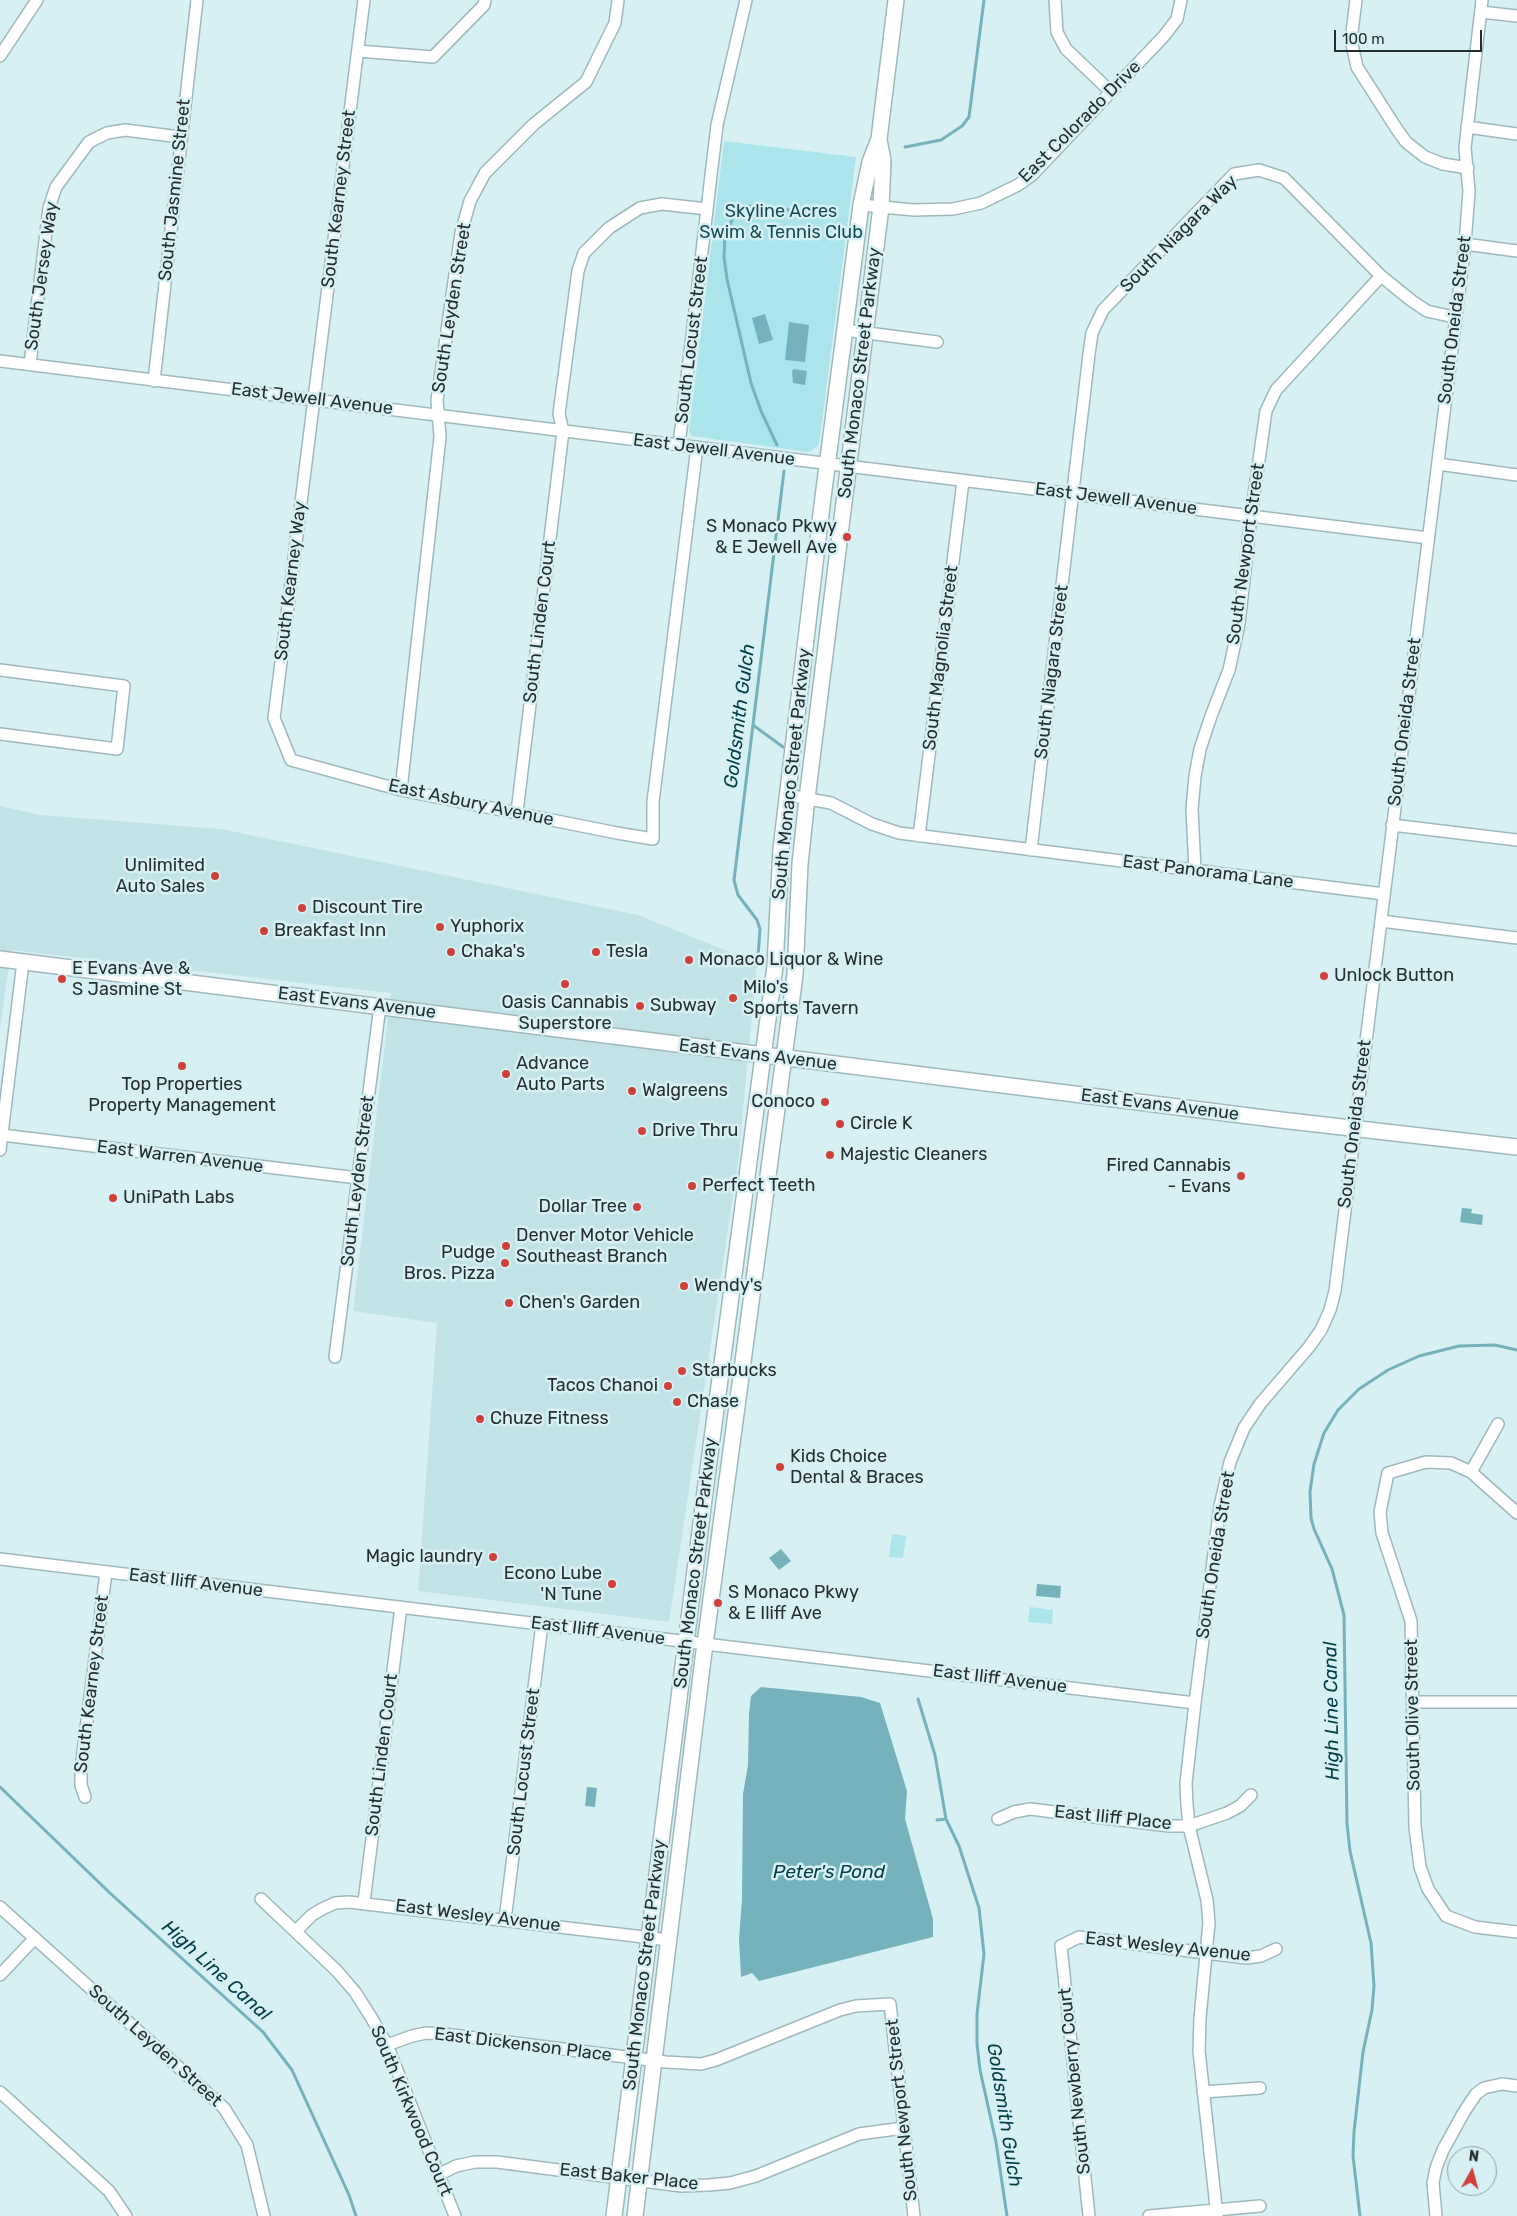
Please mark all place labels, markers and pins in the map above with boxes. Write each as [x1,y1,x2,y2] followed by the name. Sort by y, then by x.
[706,516,837,558] place label: S Monaco Pkwy & E Jewell Ave
[841,531,853,543] marker: S Monaco Pkwy & E Jewell Ave
[116,855,205,898] place label: Unlimited Auto Sales
[209,870,221,882] marker: Unlimited Auto Sales
[312,897,423,919] place label: Discount Tire
[296,902,308,914] marker: Discount Tire
[450,916,524,938] place label: Yuphorix
[274,920,386,942] place label: Breakfast Inn
[434,921,446,933] marker: Yuphorix
[258,925,270,937] marker: Breakfast Inn
[461,941,525,963] place label: Chaka's
[606,941,648,963] place label: Tesla
[445,946,457,958] marker: Chaka's
[590,946,602,958] marker: Tesla
[699,949,883,971] place label: Monaco Liquor & Wine
[683,954,695,966] marker: Monaco Liquor & Wine
[72,958,190,1001] place label: E Evans Ave & S Jasmine St
[1334,965,1454,987] place label: Unlock Button
[1318,970,1330,982] marker: Unlock Button
[56,973,68,985] marker: E Evans Ave & S Jasmine St
[743,977,859,1020] place label: Milo's Sports Tavern
[559,978,571,990] marker: Oasis Cannabis Superstore
[501,992,629,1034] place label: Oasis Cannabis Superstore
[727,992,739,1004] marker: Milo's Sports Tavern
[650,995,716,1017] place label: Subway
[634,1000,646,1012] marker: Subway
[516,1053,605,1096] place label: Advance Auto Parts
[176,1060,188,1072] marker: Top Properties Property Management
[500,1068,512,1080] marker: Advance Auto Parts
[88,1074,276,1116] place label: Top Properties Property Management
[642,1080,728,1102] place label: Walgreens
[626,1085,638,1097] marker: Walgreens
[751,1091,815,1113] place label: Conoco
[819,1096,831,1108] marker: Conoco
[850,1113,913,1135] place label: Circle K
[834,1118,846,1130] marker: Circle K
[652,1120,738,1142] place label: Drive Thru
[636,1125,648,1137] marker: Drive Thru
[840,1144,987,1166] place label: Majestic Cleaners
[824,1149,836,1161] marker: Majestic Cleaners
[1106,1155,1231,1198] place label: Fired Cannabis - Evans
[1235,1170,1247,1182] marker: Fired Cannabis - Evans
[702,1175,815,1197] place label: Perfect Teeth
[686,1180,698,1192] marker: Perfect Teeth
[123,1187,234,1209] place label: UniPath Labs
[107,1192,119,1204] marker: UniPath Labs
[539,1196,627,1218] place label: Dollar Tree
[631,1201,643,1213] marker: Dollar Tree
[516,1225,694,1268] place label: Denver Motor Vehicle Southeast Branch
[500,1240,512,1252] marker: Denver Motor Vehicle Southeast Branch
[404,1242,495,1284] place label: Pudge Bros. Pizza
[499,1257,511,1269] marker: Pudge Bros. Pizza
[694,1275,762,1297] place label: Wendy's
[678,1280,690,1292] marker: Wendy's
[519,1292,640,1314] place label: Chen's Garden
[503,1297,515,1309] marker: Chen's Garden
[692,1360,777,1382] place label: Starbucks
[676,1365,688,1377] marker: Starbucks
[547,1375,658,1397] place label: Tacos Chanoi
[662,1380,674,1392] marker: Tacos Chanoi
[687,1391,739,1413] place label: Chase
[671,1396,683,1408] marker: Chase
[490,1408,609,1430] place label: Chuze Fitness
[474,1413,486,1425] marker: Chuze Fitness
[790,1446,924,1488] place label: Kids Choice Dental & Braces
[774,1461,786,1473] marker: Kids Choice Dental & Braces
[366,1546,483,1568] place label: Magic laundry
[487,1551,499,1563] marker: Magic laundry
[504,1563,602,1606] place label: Econo Lube 'N Tune
[606,1578,618,1590] marker: Econo Lube 'N Tune
[728,1582,859,1625] place label: S Monaco Pkwy & E Iliff Ave
[712,1597,724,1609] marker: S Monaco Pkwy & E Iliff Ave

